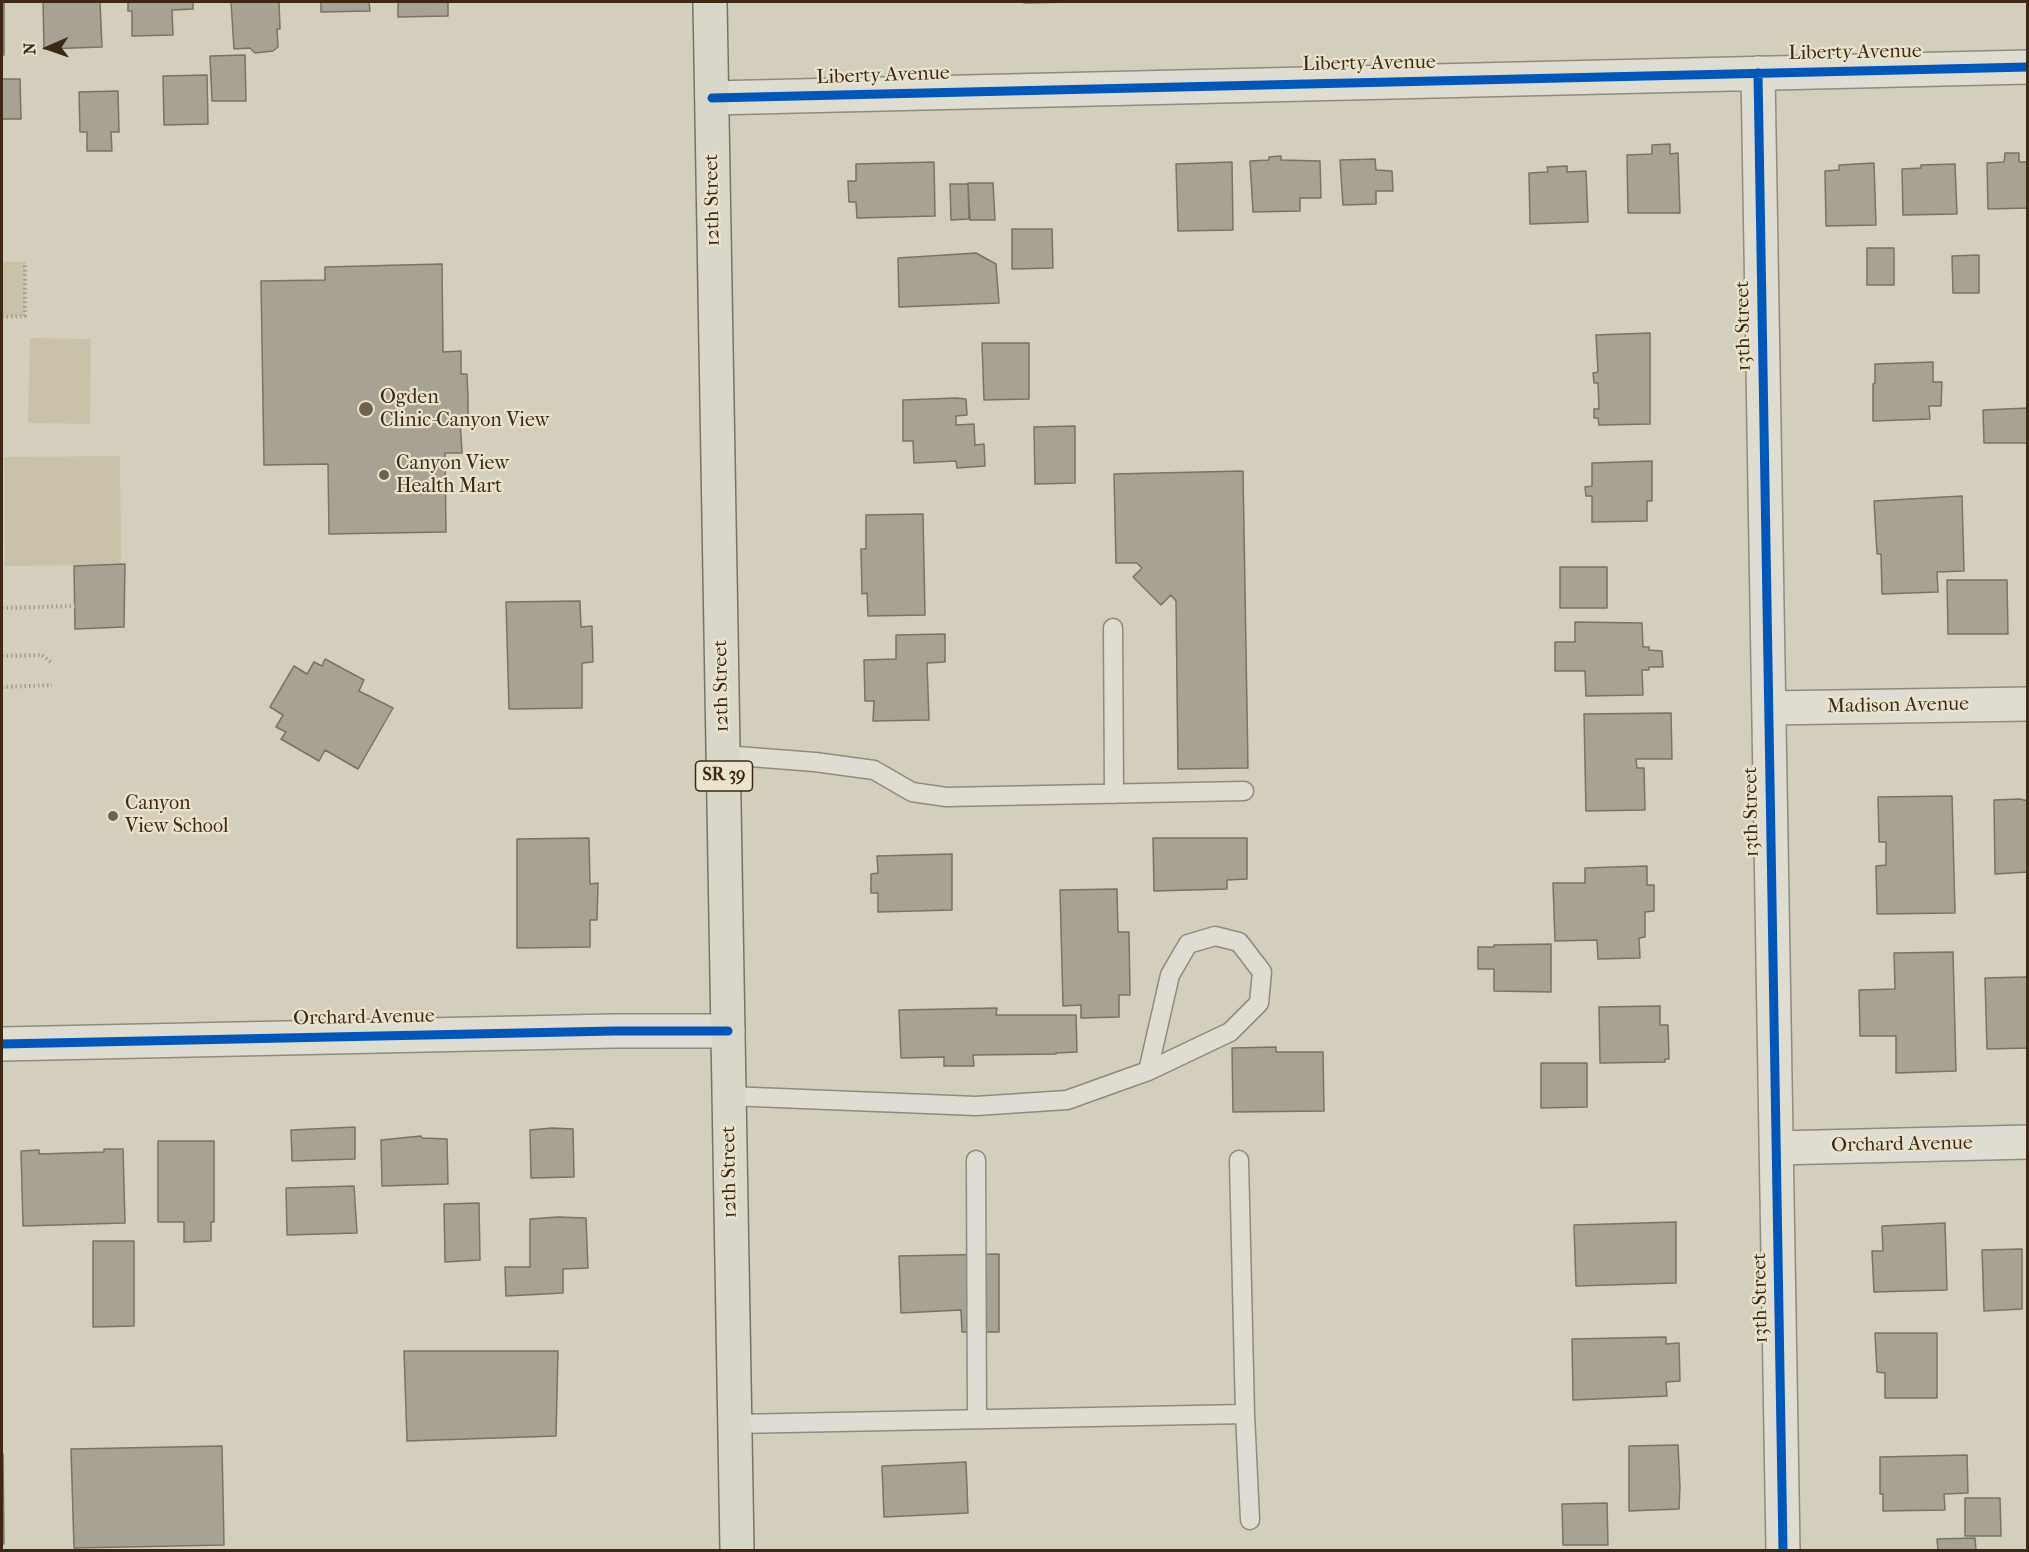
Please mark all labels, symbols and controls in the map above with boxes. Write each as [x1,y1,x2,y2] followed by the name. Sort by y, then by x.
[18,18,78,78] north arrow
[1788,40,1922,66] street label: Liberty Avenue
[20,42,39,55] text: N
[1302,51,1436,77] street label: Liberty Avenue
[816,62,950,90] street label: Liberty Avenue
[700,153,726,247] street label: 12th Street
[1731,280,1757,372] street label: 13th Street
[380,386,550,433] place label: Ogden Clinic-Canyon View
[357,400,375,418] marker: Ogden Clinic-Canyon View
[396,452,509,499] place label: Canyon View Health Mart
[377,468,391,482] marker: Canyon View Health Mart
[709,639,735,733] street label: 12th Street
[1827,693,1969,719] street label: Madison Avenue
[696,761,752,791] road number: SR 39
[1739,766,1765,858] street label: 13th Street
[125,792,229,839] place label: Canyon View School
[106,809,120,823] marker: Canyon View School
[293,1005,435,1031] street label: Orchard Avenue
[717,1125,743,1219] street label: 12th Street
[1831,1132,1973,1158] street label: Orchard Avenue
[1748,1252,1774,1344] street label: 13th Street

